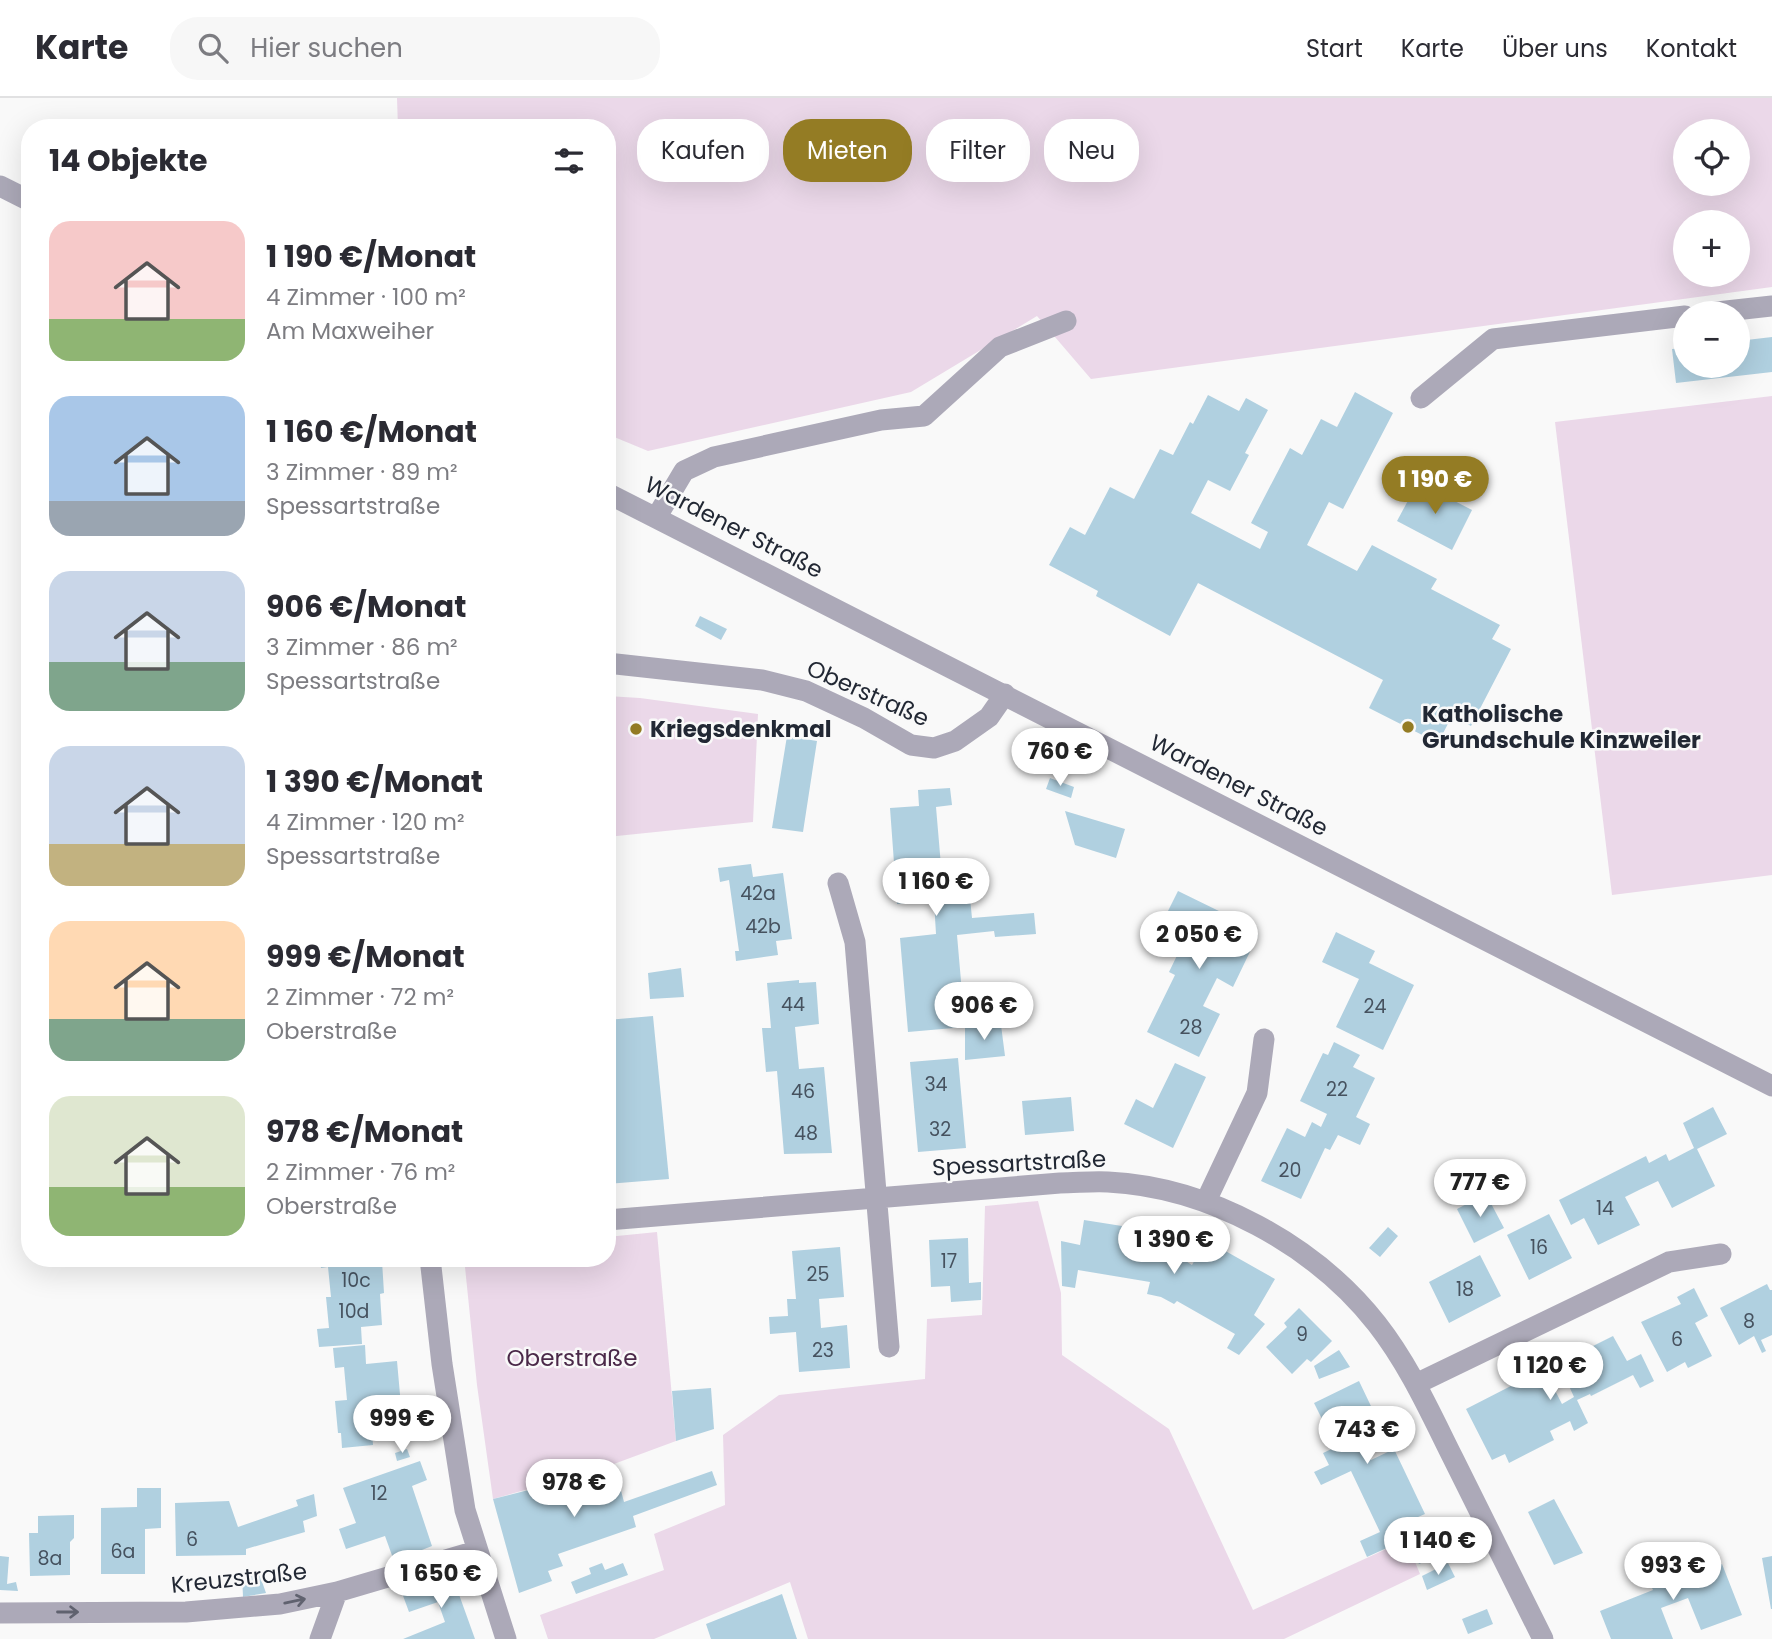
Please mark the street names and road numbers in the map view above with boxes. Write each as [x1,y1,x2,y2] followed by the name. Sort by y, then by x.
[639,468,829,586] street label: Wardener Straße
[802,652,934,734] street label: Oberstraße
[1144,726,1334,844] street label: Wardener Straße
[931,1142,1107,1184] street label: Spessartstraße
[170,1555,308,1601] street label: Kreuzstraße

